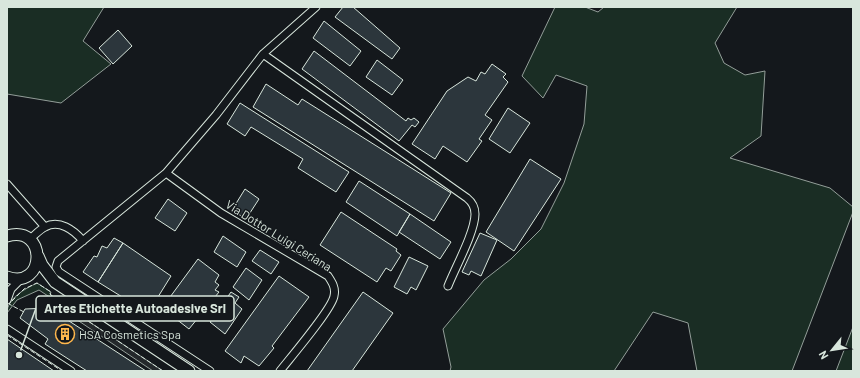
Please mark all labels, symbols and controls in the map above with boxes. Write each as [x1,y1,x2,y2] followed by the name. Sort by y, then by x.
[223,197,335,273] street label: Via Dottor Luigi Ceriana
[36,296,234,321] callout: Artes Etichette Autoadesive Srl
[44,300,226,316] text: Artes Etichette Autoadesive Srl
[54,323,76,345] building icon: HSA Cosmetics Spa
[79,327,181,341] place label: HSA Cosmetics Spa
[812,330,852,370] north arrow
[815,349,830,362] text: N

